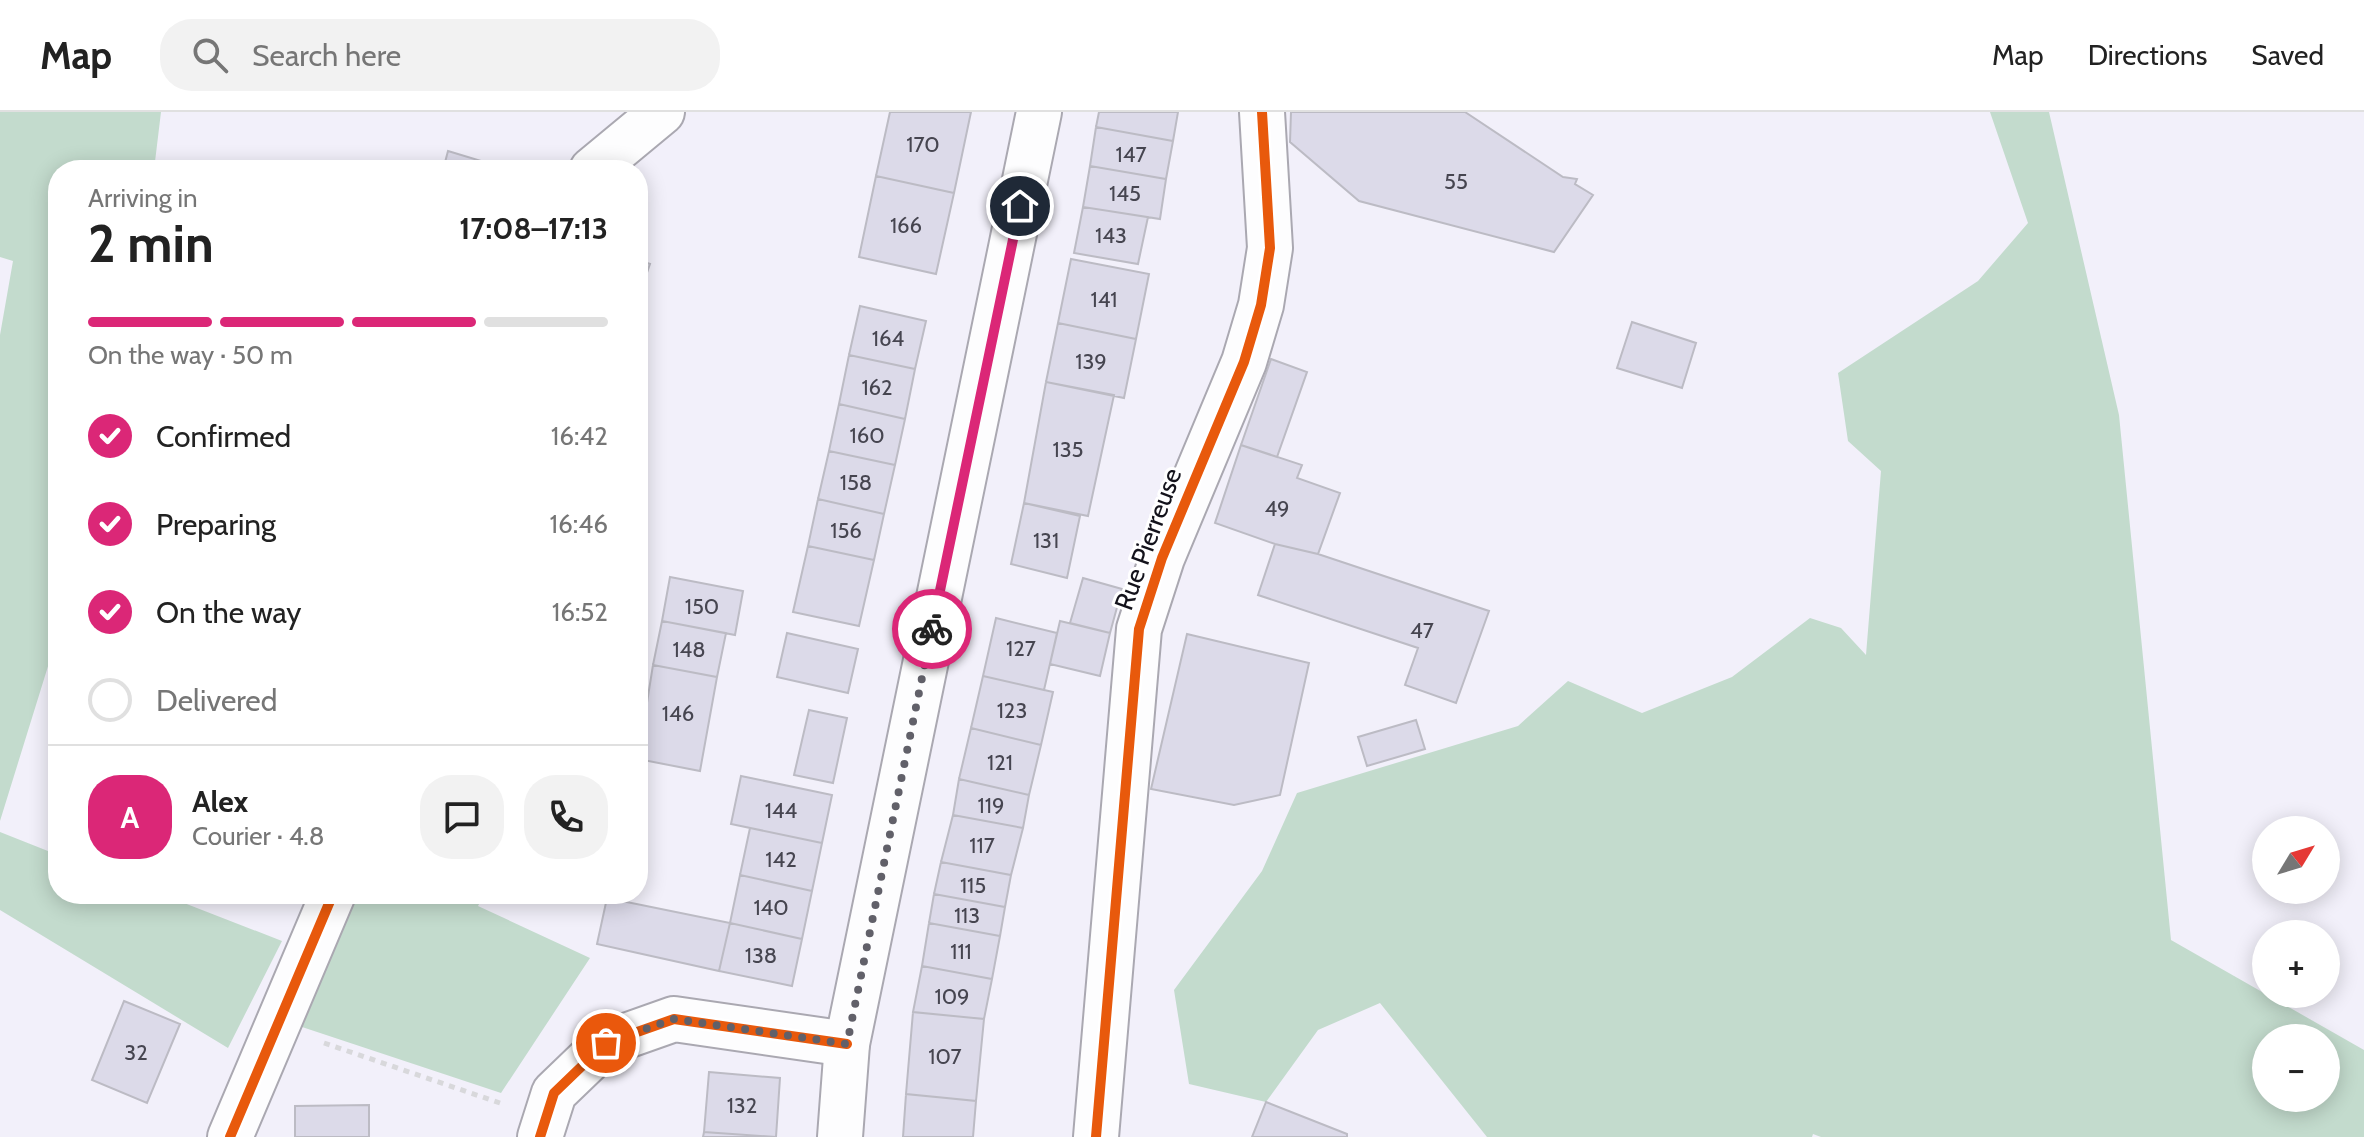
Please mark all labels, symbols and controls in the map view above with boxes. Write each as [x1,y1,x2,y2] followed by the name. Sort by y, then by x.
[160,19,720,91] search box
[40,32,112,79] text: Map
[188,33,232,77] icon: search
[252,37,401,74] text: Search here
[1992,38,2044,72] text: Map
[2088,38,2207,72] text: Directions
[2251,38,2324,72] text: Saved
[906,131,940,158] house number: 170
[1116,141,1146,168] house number: 147
[1444,168,1468,195] house number: 55
[986,172,1054,240] pin
[1109,180,1141,207] house number: 145
[88,182,198,214] text: Arriving in
[998,184,1042,228] icon: home
[459,210,608,247] text: 17:08–17:13
[88,212,214,275] text: 2 min
[890,212,922,239] house number: 166
[1095,222,1127,249] house number: 143
[1090,286,1118,313] house number: 141
[872,325,904,352] house number: 164
[88,339,293,371] text: On the way · 50 m
[1075,348,1107,375] house number: 139
[861,374,893,401] house number: 162
[88,414,132,458] icon: check
[156,418,291,455] text: Confirmed
[551,420,608,452] text: 16:42
[849,422,885,449] house number: 160
[1053,436,1083,463] house number: 135
[1108,464,1188,614] street label: Rue Pierreuse
[840,469,872,496] house number: 158
[1264,495,1290,522] house number: 49
[88,502,132,546] icon: check
[156,506,276,543] text: Preparing
[550,508,608,540] text: 16:46
[830,517,862,544] house number: 156
[1033,527,1059,554] house number: 131
[892,589,972,669] courier
[88,590,132,634] icon: check
[685,593,719,620] house number: 150
[156,594,301,631] text: On the way
[552,596,608,628] text: 16:52
[910,607,954,651] icon: bike
[1410,617,1434,644] house number: 47
[1006,635,1036,662] house number: 127
[672,636,706,663] house number: 148
[156,682,277,719] text: Delivered
[997,697,1027,724] house number: 123
[662,700,694,727] house number: 146
[987,749,1013,776] house number: 121
[420,775,504,859] button: chat
[524,775,608,859] button: phone
[192,783,248,820] text: Alex
[978,792,1004,819] house number: 119
[765,797,798,824] house number: 144
[121,799,139,836] text: A
[2252,816,2340,904] north arrow
[2252,816,2340,1112] map controls
[192,820,325,852] text: Courier · 4.8
[969,832,995,859] house number: 117
[765,846,797,873] house number: 142
[960,872,986,899] house number: 115
[753,894,789,921] house number: 140
[954,902,980,929] house number: 113
[2252,920,2340,1008] button: +
[950,938,972,965] house number: 111
[745,942,777,969] house number: 138
[934,983,970,1010] house number: 109
[572,1009,640,1077] pin
[584,1021,628,1065] icon: bag
[2252,1024,2340,1112] button: −
[124,1039,148,1066] house number: 32
[928,1043,962,1070] house number: 107
[727,1092,757,1119] house number: 132

